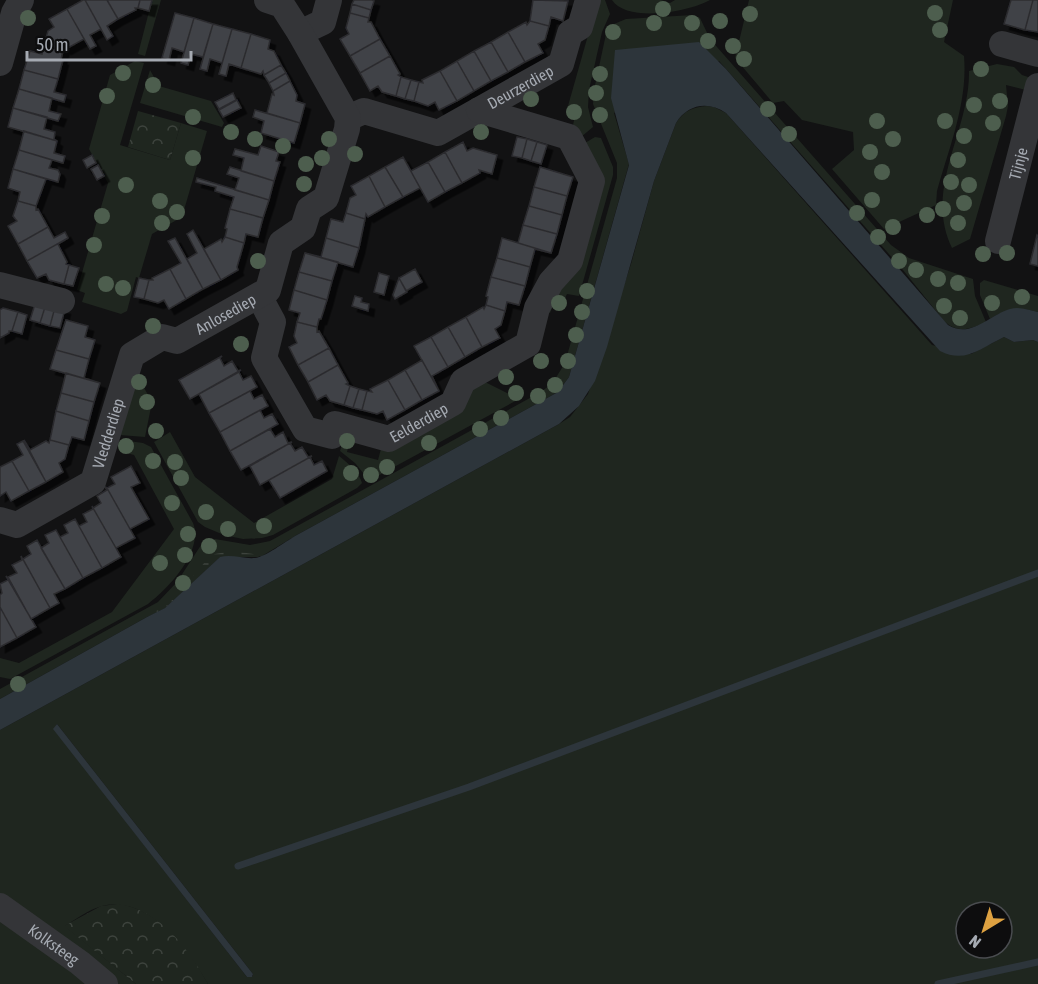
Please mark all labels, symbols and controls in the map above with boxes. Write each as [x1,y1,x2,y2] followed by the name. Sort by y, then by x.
[27,24,190,62] scale bar
[36,34,68,55] text: 50 m
[484,61,557,112] street label: Deurzerdiep
[1005,145,1031,182] street label: Tijnje
[192,290,259,338] street label: Anlosediep
[89,396,128,471] street label: Vledderdiep
[386,399,451,446] street label: Eelderdiep
[954,900,1014,960] north arrow
[25,920,83,969] street label: Kolksteeg
[965,932,984,952] text: N

